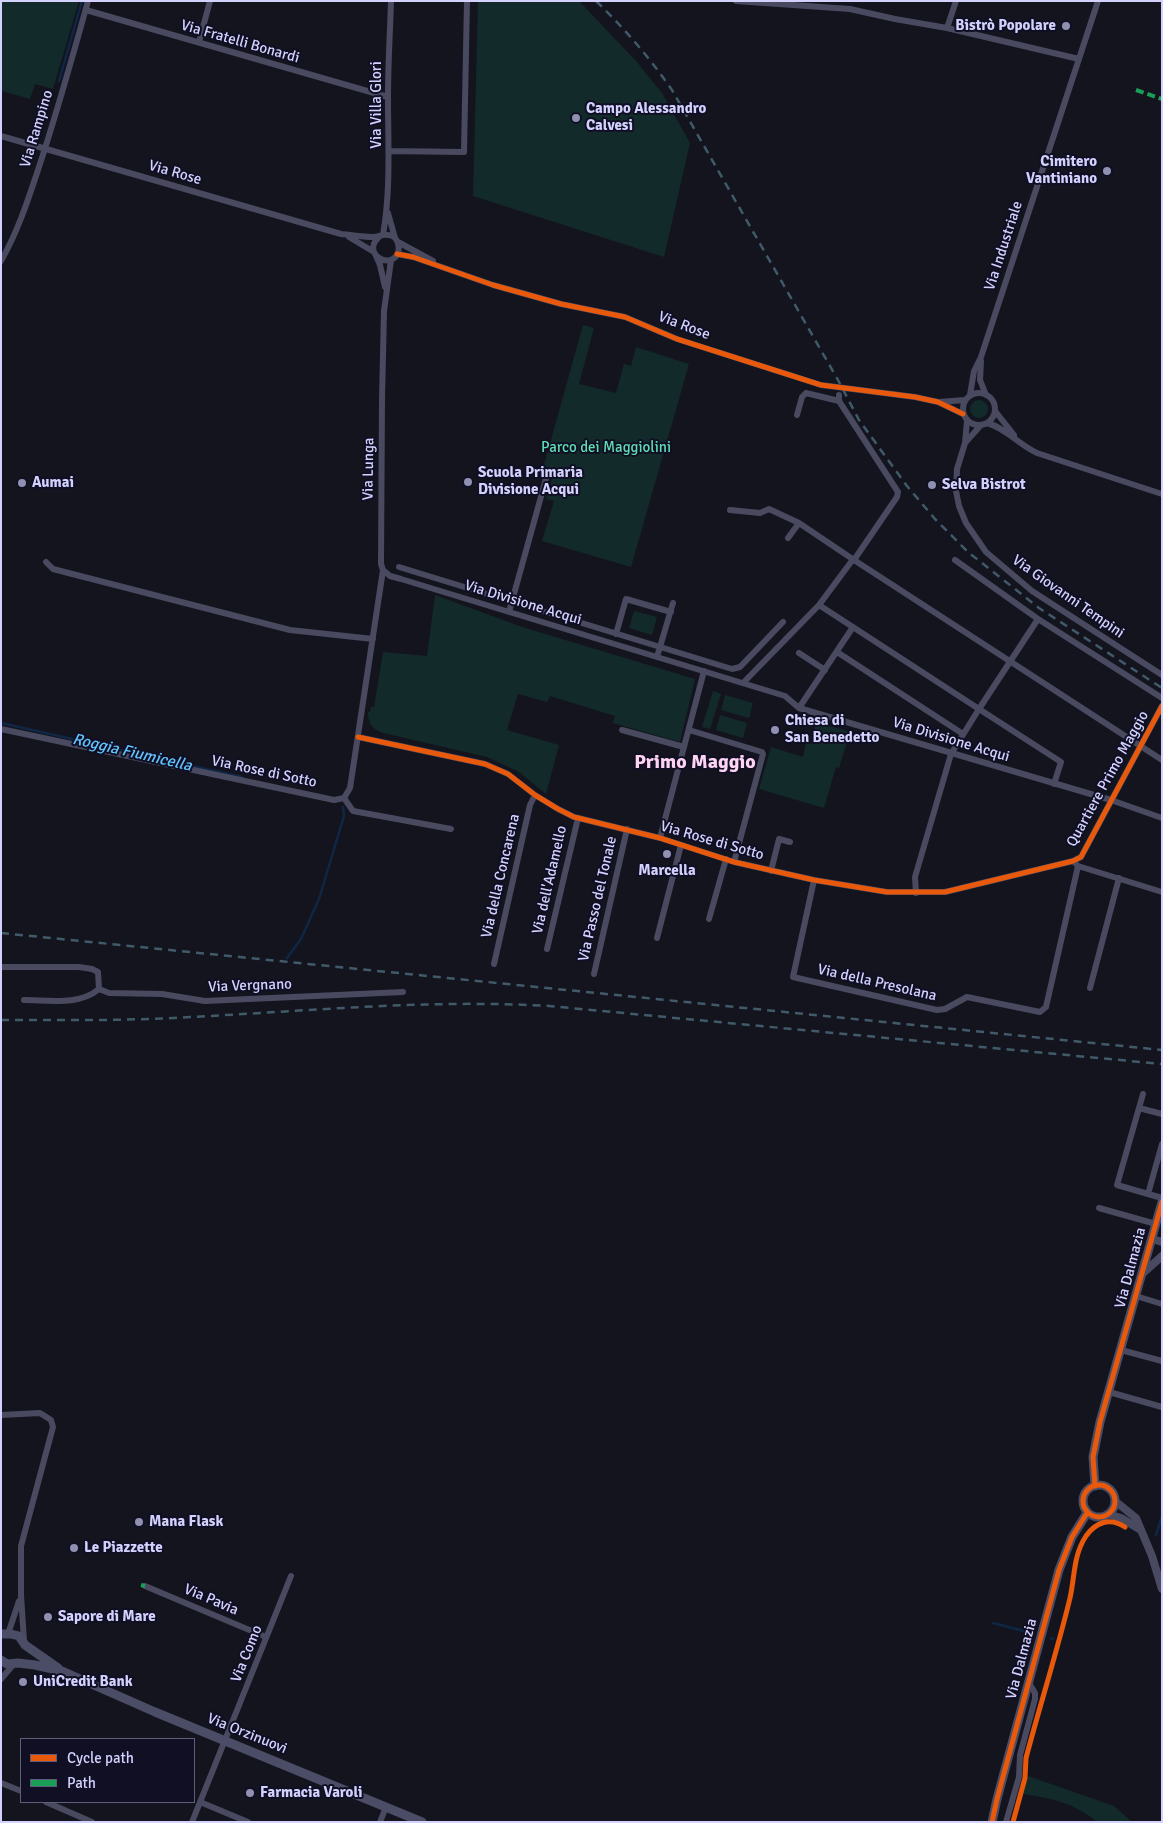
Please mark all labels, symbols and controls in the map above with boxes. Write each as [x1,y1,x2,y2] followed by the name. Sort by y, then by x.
[179,16,301,68] street label: Via Fratelli Bonardi
[955,17,1056,35] place label: Bistrò Popolare
[1060,20,1072,32] marker: Bistrò Popolare
[368,61,386,149] street label: Via Villa Glori
[17,88,57,170] street label: Via Rampino
[586,100,706,135] place label: Campo Alessandro Calvesi
[570,112,582,124] marker: Campo Alessandro Calvesi
[1026,153,1097,188] place label: Cimitero Vantiniano
[146,157,204,189] street label: Via Rose
[1101,165,1113,177] marker: Cimitero Vantiniano
[981,199,1027,293] street label: Via Industriale
[655,308,713,344] street label: Via Rose
[359,437,379,501] street label: Via Lunga
[541,439,671,457] park label: Parco dei Maggiolini
[478,464,583,499] place label: Scuola Primaria Divisione Acqui
[32,474,74,492] place label: Aumai
[462,476,474,488] marker: Scuola Primaria Divisione Acqui
[942,476,1026,494] place label: Selva Bistrot
[16,477,28,489] marker: Aumai
[926,479,938,491] marker: Selva Bistrot
[1008,552,1128,642] street label: Via Giovanni Tempini
[462,577,584,629] street label: Via Divisione Acqui
[1063,708,1153,850] street label: Quartiere Primo Maggio
[785,712,879,747] place label: Chiesa di San Benedetto
[890,714,1012,766] street label: Via Divisione Acqui
[769,724,781,736] marker: Chiesa di San Benedetto
[70,730,194,776] water label: Roggia Fiumicella
[634,751,756,775] district label: Primo Maggio
[210,752,318,792] street label: Via Rose di Sotto
[478,812,524,940] street label: Via della Concarena
[658,818,766,864] street label: Via Rose di Sotto
[529,824,571,936] street label: Via dell'Adamello
[575,835,621,963] street label: Via Passo del Tonale
[661,848,673,860] marker: Marcella
[638,862,696,880] place label: Marcella
[816,961,938,1005] street label: Via della Presolana
[208,976,292,996] street label: Via Vergnano
[1112,1226,1150,1310] street label: Via Dalmazia
[149,1513,223,1531] place label: Mana Flask
[133,1516,145,1528] marker: Mana Flask
[84,1539,163,1557] place label: Le Piazzette
[68,1542,80,1554] marker: Le Piazzette
[181,1580,241,1620] street label: Via Pavia
[58,1608,156,1626] place label: Sapore di Mare
[42,1611,54,1623] marker: Sapore di Mare
[1003,1617,1041,1701] street label: Via Dalmazia
[227,1623,267,1685] street label: Via Como
[33,1673,133,1691] place label: UniCredit Bank
[17,1676,29,1688] marker: UniCredit Bank
[204,1710,290,1758] street label: Via Orzinuovi
[20,1738,195,1803] legend
[67,1749,134,1767] text: Cycle path
[67,1774,96,1792] text: Path
[260,1784,362,1802] place label: Farmacia Varoli
[244,1787,256,1799] marker: Farmacia Varoli

